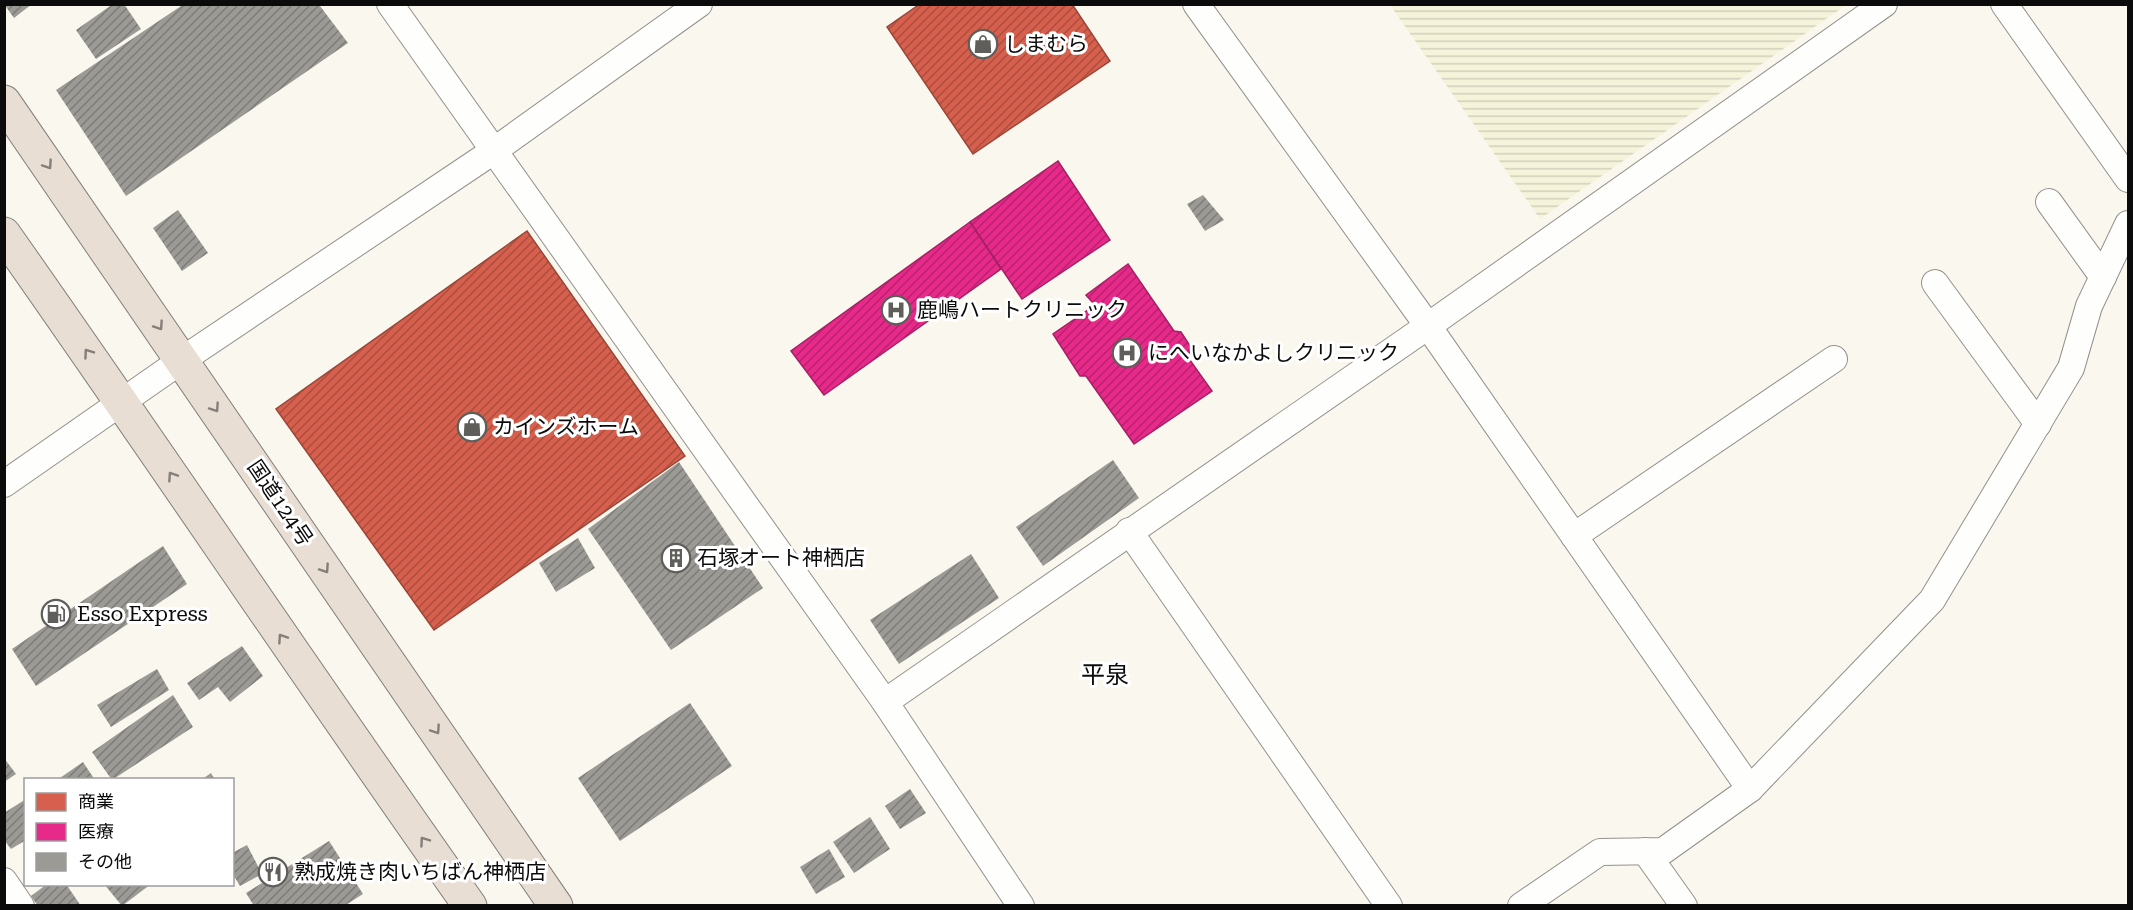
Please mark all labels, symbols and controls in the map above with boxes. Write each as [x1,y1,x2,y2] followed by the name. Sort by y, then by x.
[967,28,999,60] shop icon: しまむら
[1004,32,1088,56] place label: しまむら
[41,158,52,169] one-way arrow
[880,294,912,326] hospital icon: 鹿嶋ハートクリニック
[917,298,1127,322] place label: 鹿嶋ハートクリニック
[152,319,163,330] one-way arrow
[1111,337,1143,369] hospital icon: にへいなかよしクリニック
[1148,341,1399,365] place label: にへいなかよしクリニック
[84,349,95,360] one-way arrow
[208,402,219,413] one-way arrow
[456,411,488,443] shop icon: カインズホーム
[493,415,639,439] place label: カインズホーム
[243,456,317,550] street label: 国道124号
[168,472,180,482] one-way arrow
[660,542,692,574] building icon: 石塚オート神栖店
[697,546,865,570] place label: 石塚オート神栖店
[318,563,329,574] one-way arrow
[40,598,72,630] fuel station icon: Esso Express
[77,602,208,626] place label: Esso Express
[278,633,289,644] one-way arrow
[1081,661,1129,689] district label: 平泉
[429,723,440,734] one-way arrow
[24,778,234,886] legend
[78,791,114,812] text: 商業
[78,821,114,842] text: 医療
[420,836,431,847] one-way arrow
[78,851,132,872] text: その他
[257,856,289,888] restaurant icon: 熟成焼き肉いちばん神栖店
[294,860,546,884] place label: 熟成焼き肉いちばん神栖店

